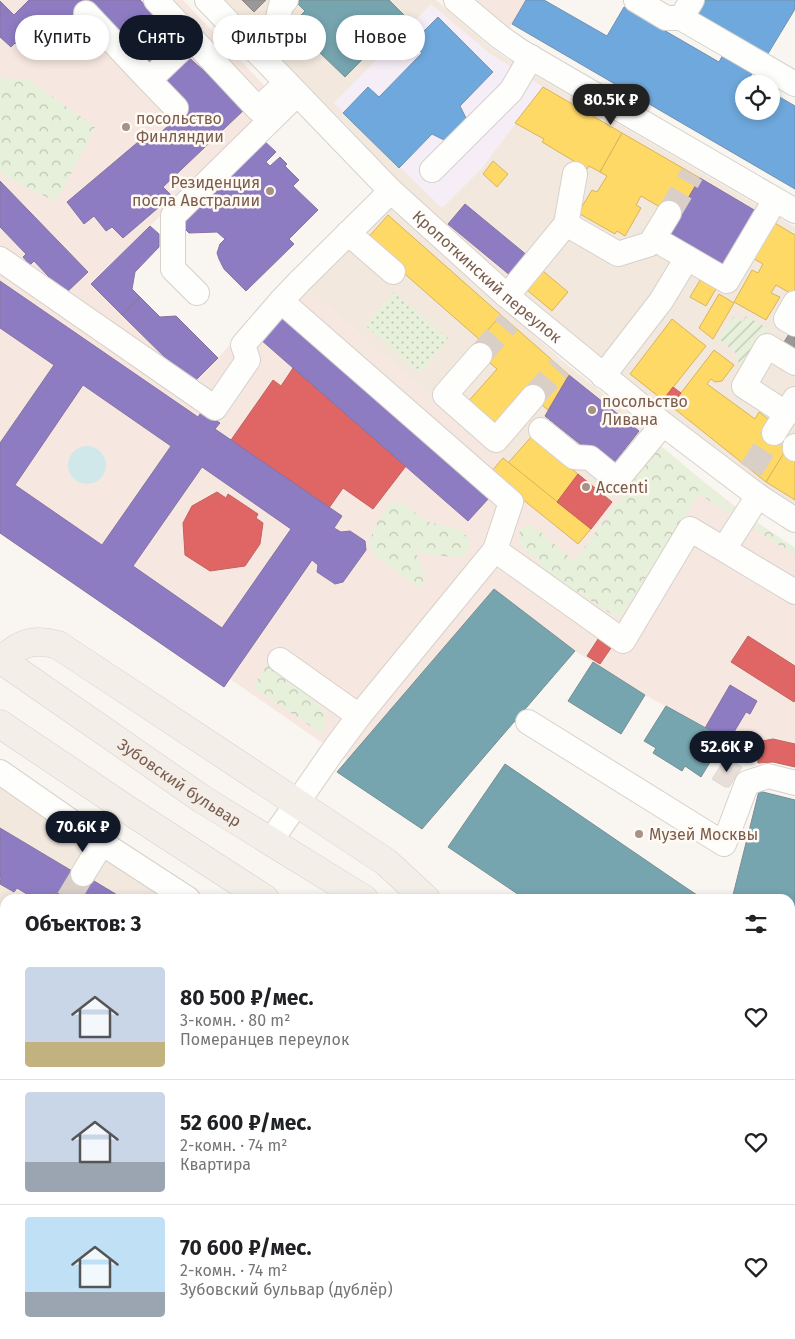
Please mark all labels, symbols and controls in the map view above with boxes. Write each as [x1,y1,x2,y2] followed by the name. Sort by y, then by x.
[15,15,109,60] chip: Купить
[119,15,203,60] chip: Снять
[213,15,326,60] chip: Фильтры
[336,15,425,60] chip: Новое
[735,75,780,120] map controls
[735,75,780,120] button: locate
[565,84,657,126] pin: 80.5K ₽
[584,90,638,109] text: 80.5K ₽
[136,109,224,146] place label: посольство Финляндии
[120,121,132,133] marker: посольство Финляндии
[132,173,260,210] place label: Резиденция посла Австралии
[264,185,276,197] marker: Резиденция посла Австралии
[409,206,566,347] street label: Кропоткинский переулок
[602,392,688,429] place label: посольство Ливана
[586,404,598,416] marker: посольство Ливана
[596,478,648,497] place label: Accenti
[580,481,592,493] marker: Accenti
[681,730,773,773] pin: 52.6K ₽
[114,735,245,831] street label: Зубовский бульвар
[701,737,753,756] text: 52.6K ₽
[37,810,129,853] pin: 70.6K ₽
[57,817,109,836] text: 70.6K ₽
[649,825,758,844] place label: Музей Москвы
[633,828,645,840] marker: Музей Москвы
[742,910,770,938] icon: filters
[25,911,141,937] text: Объектов: 3
[180,985,314,1011] text: 80 500 ₽/мес.
[65,987,125,1047] icon: home
[742,1003,770,1031] icon: heart
[180,1011,290,1030] text: 3-комн. · 80 m²
[180,1030,349,1049] text: Померанцев переулок
[180,1110,312,1136] text: 52 600 ₽/мес.
[65,1112,125,1172] icon: home
[742,1128,770,1156] icon: heart
[180,1136,288,1155] text: 2-комн. · 74 m²
[180,1155,251,1174] text: Квартира
[180,1235,312,1261] text: 70 600 ₽/мес.
[65,1237,125,1297] icon: home
[742,1253,770,1281] icon: heart
[180,1261,288,1280] text: 2-комн. · 74 m²
[180,1280,393,1299] text: Зубовский бульвар (дублёр)

